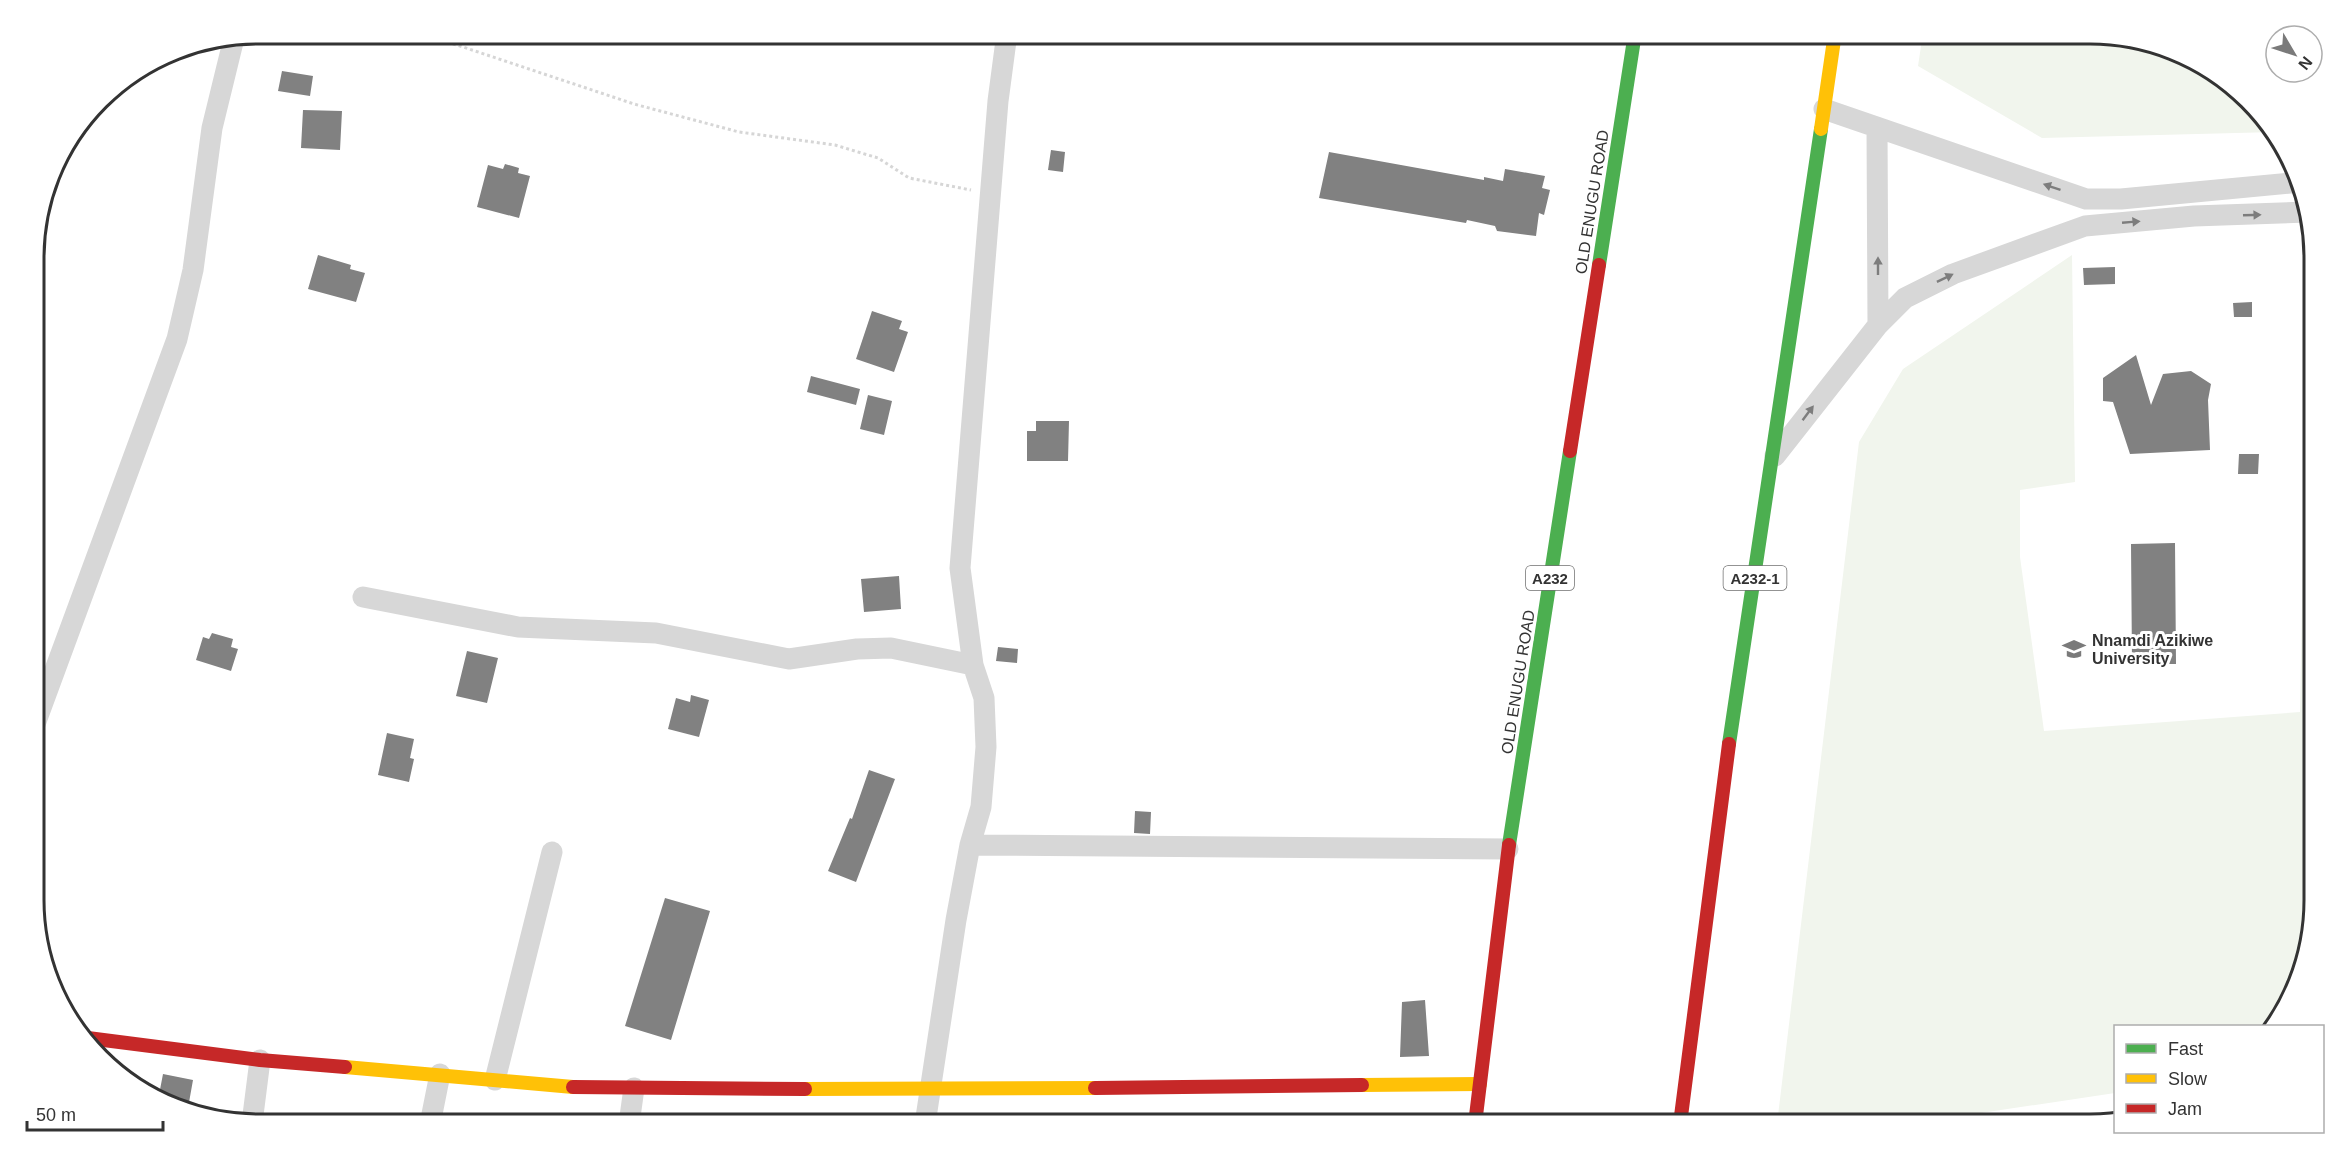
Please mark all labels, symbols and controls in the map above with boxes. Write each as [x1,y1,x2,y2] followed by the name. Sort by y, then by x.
[2264,24,2324,84] north arrow
[2295,53,2316,73] text: N
[1572,129,1612,275] street label: OLD ENUGU ROAD
[2043,182,2061,191] one-way arrow
[2242,210,2261,219] one-way arrow
[2121,217,2140,227] one-way arrow
[1873,257,1883,276] one-way arrow
[1937,274,1954,283] one-way arrow
[1802,405,1814,421] one-way arrow
[1526,566,1574,590] road number: A232
[1724,566,1786,590] road number: A232-1
[1498,609,1538,755] street label: OLD ENUGU ROAD
[2092,632,2213,667] place label: Nnamdi Azikiwe University
[2061,636,2087,662] school or university icon: Nnamdi Azikiwe University
[2114,1025,2324,1133] legend
[2168,1039,2203,1059] text: Fast
[2168,1069,2208,1089] text: Slow
[27,1094,164,1132] scale bar
[2168,1099,2202,1119] text: Jam
[36,1105,76,1125] text: 50 m

